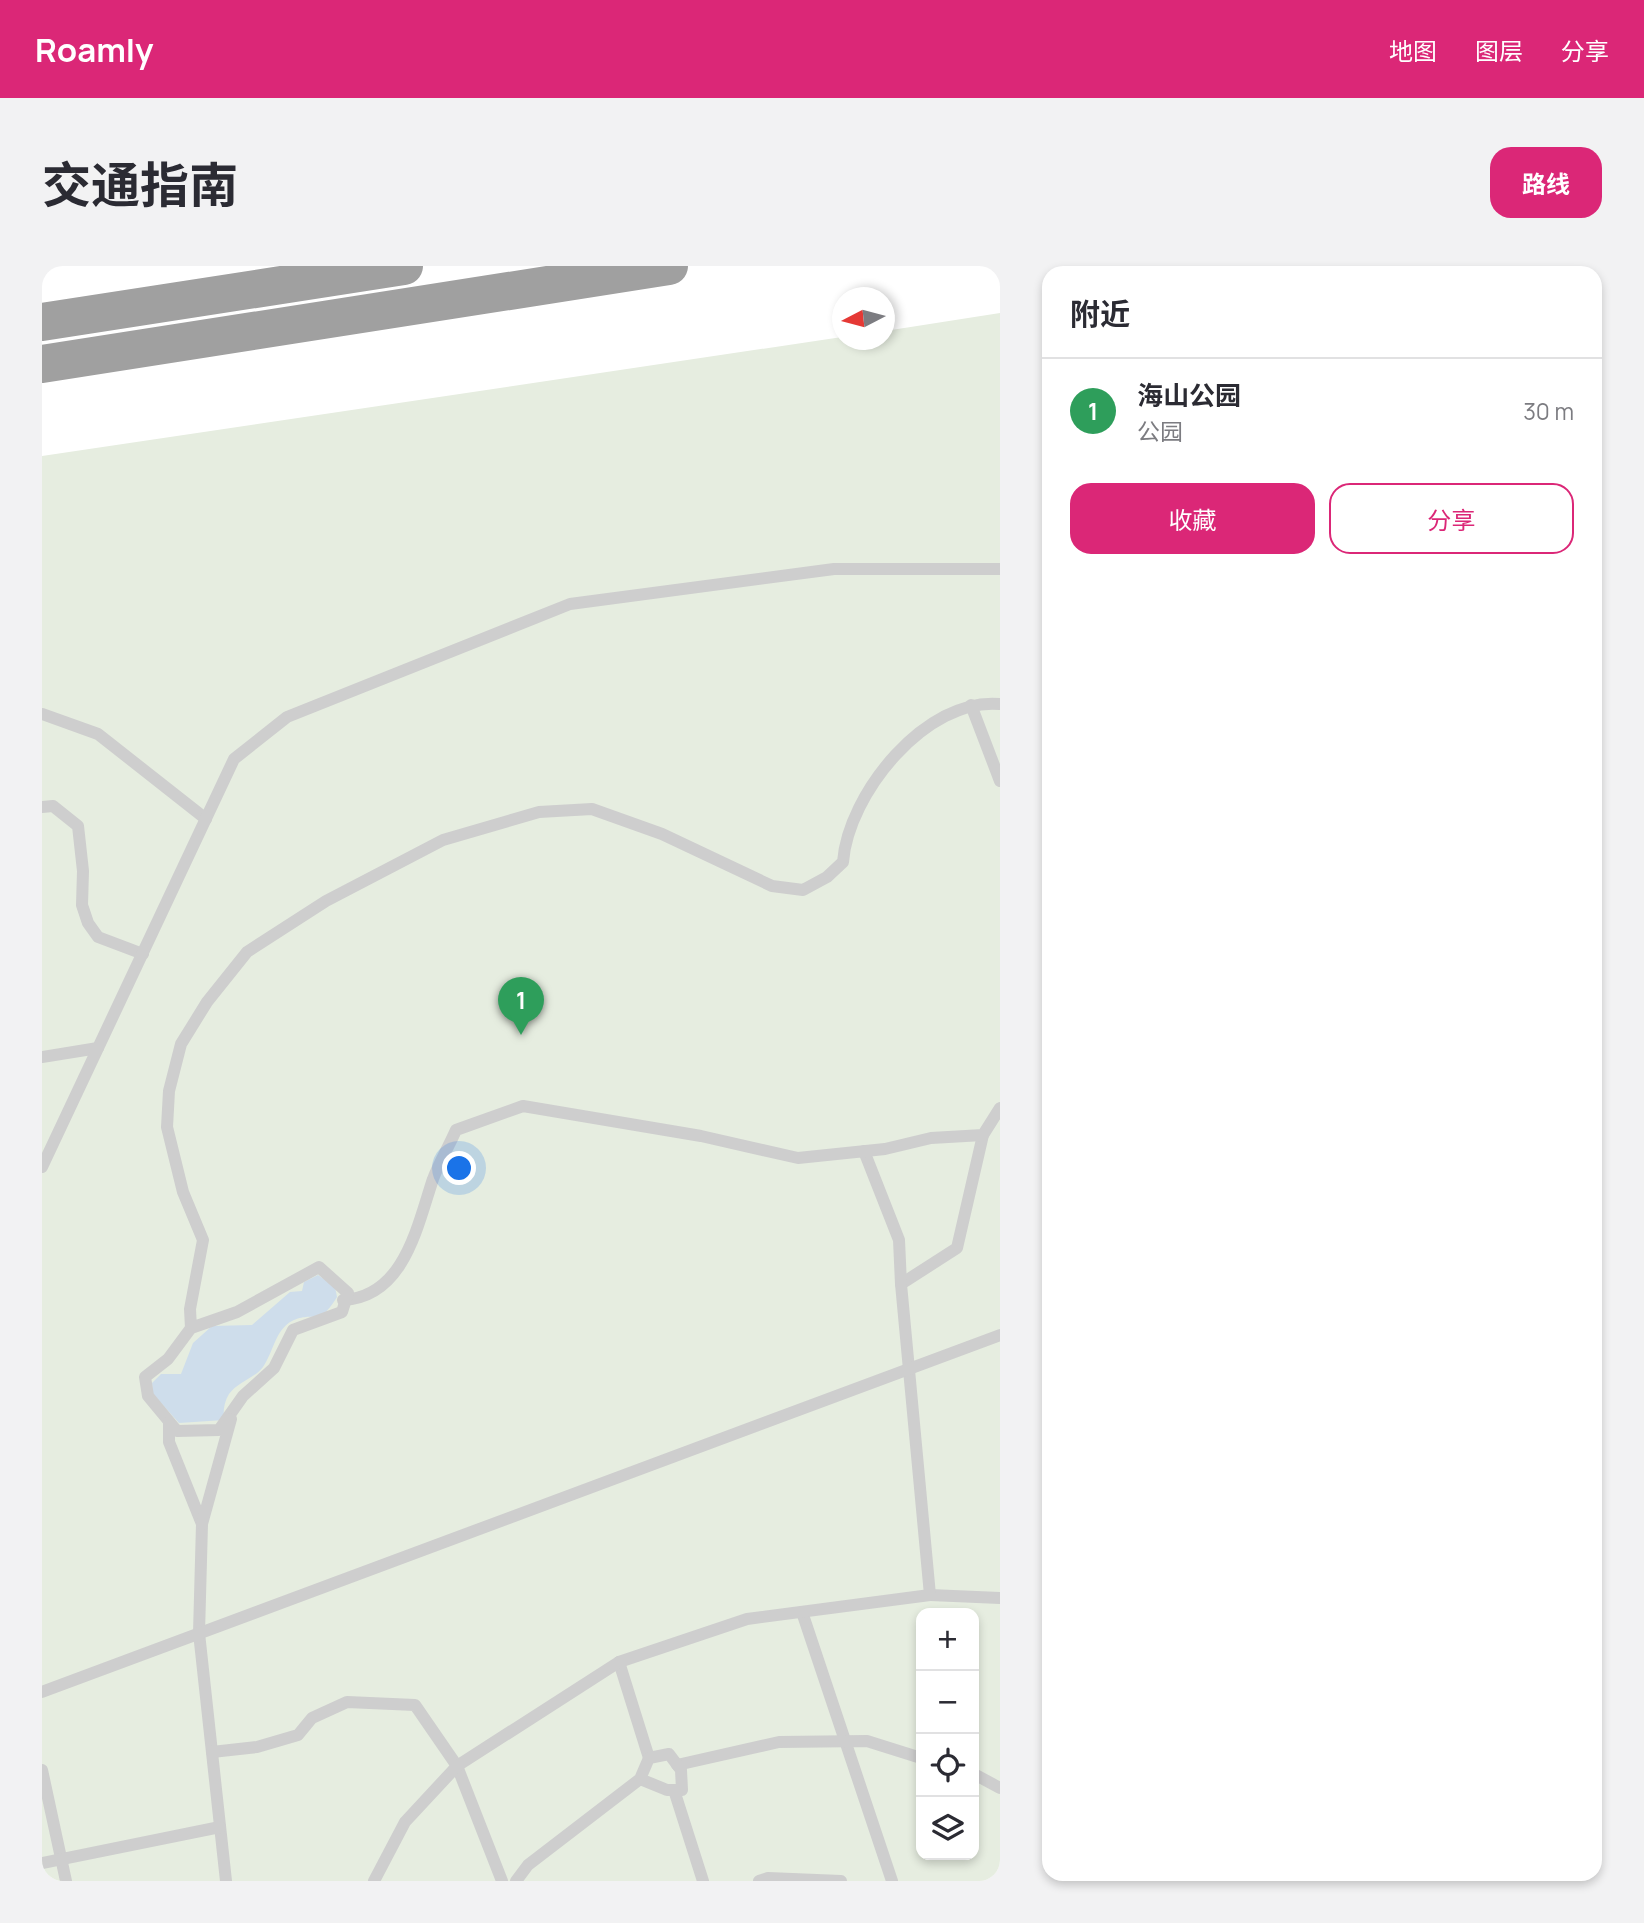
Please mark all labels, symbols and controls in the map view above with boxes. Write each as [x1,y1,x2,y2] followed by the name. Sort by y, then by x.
[35,27,154,72] text: Roamly
[1389,34,1437,67] text: 地图
[1475,34,1523,67] text: 图层
[1561,34,1609,67] text: 分享
[1490,147,1602,218] button: 路线
[42,151,238,218] text: 交通指南
[832,287,895,350] north arrow
[1070,293,1130,334] text: 附近
[1137,377,1241,413] text: 海山公园
[1088,395,1098,427] text: 1
[1523,395,1574,427] text: 30 m
[1137,415,1183,447] text: 公园
[1070,483,1315,554] button: 收藏
[1329,483,1574,554] button: 分享
[498,977,544,1035] pin: 1
[442,1151,476,1185] your location
[916,1608,979,1860] map controls
[916,1608,979,1671] button: +
[916,1671,979,1734] button: −
[916,1734,979,1797] button: locate
[916,1797,979,1860] button: layers

